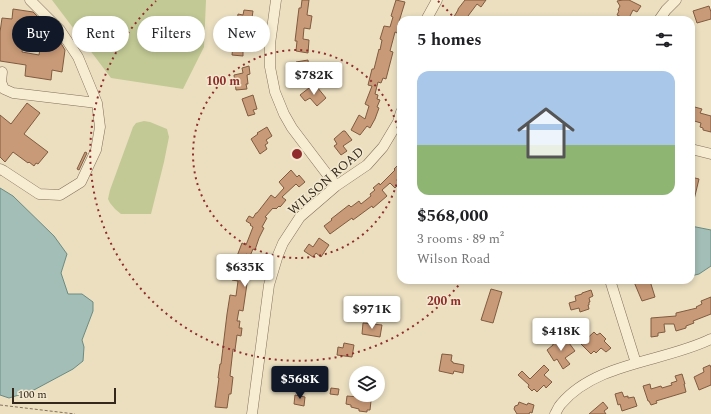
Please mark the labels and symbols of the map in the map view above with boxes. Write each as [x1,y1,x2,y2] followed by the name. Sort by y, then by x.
[286,62,342,96] pin: $782K
[206,72,240,91] text: 100 m
[283,142,369,220] street label: WILSON ROAD
[290,147,304,161] centre of rings
[217,254,273,288] pin: $635K
[427,292,461,311] text: 200 m
[344,296,400,330] pin: $971K
[533,318,589,352] pin: $418K
[272,366,328,400] pin: $568K
[12,386,116,405] scale bar

